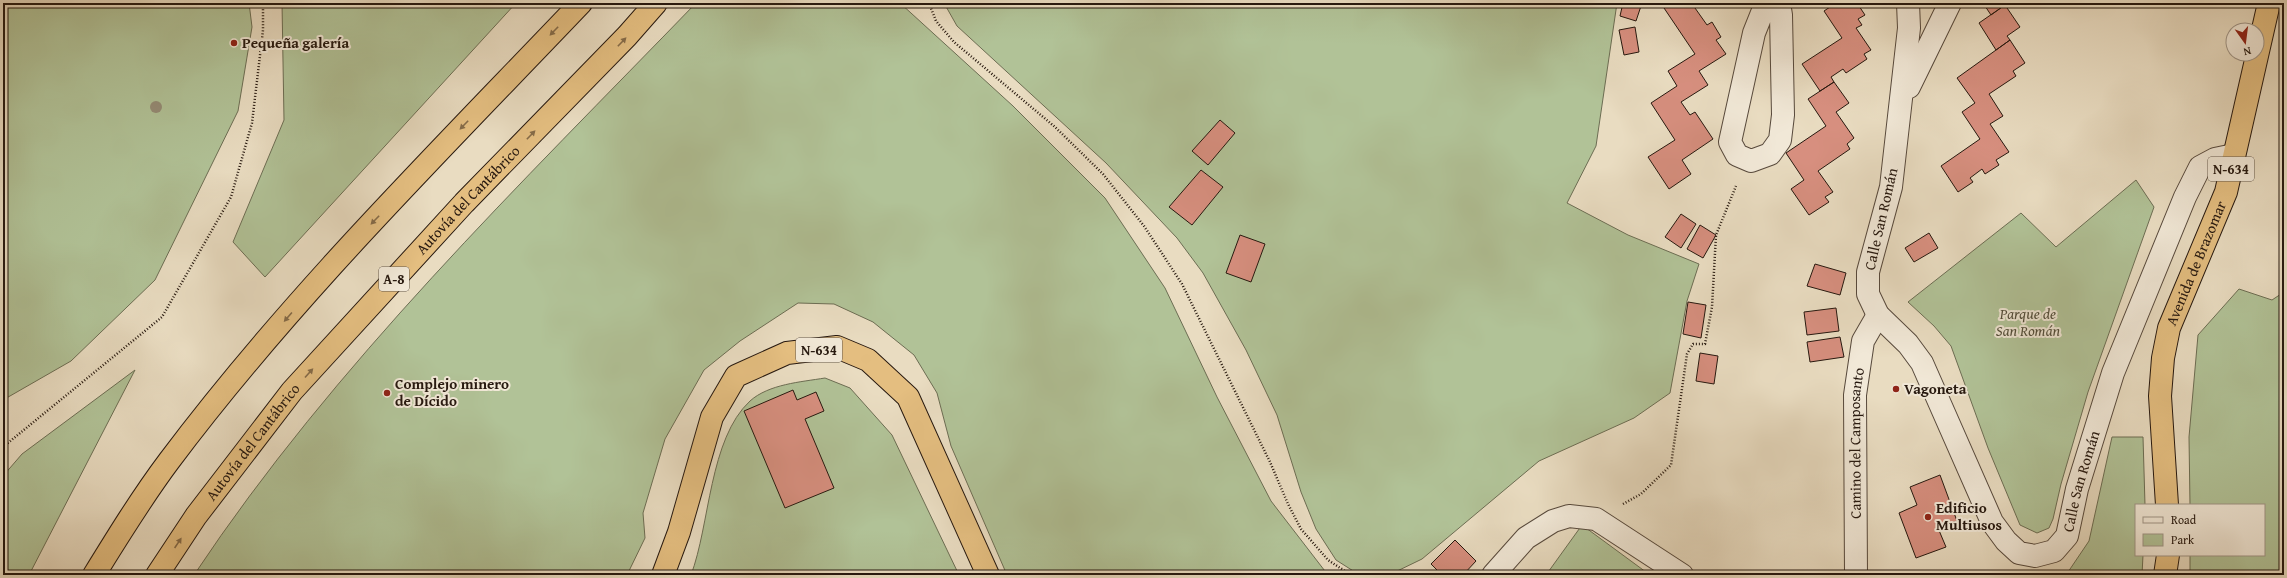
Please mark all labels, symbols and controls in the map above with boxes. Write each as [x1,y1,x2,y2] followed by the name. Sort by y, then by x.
[2225,22,2265,62] north arrow
[549,26,559,36] one-way arrow
[242,32,349,53] place label: Pequeña galería
[617,37,627,47] one-way arrow
[229,38,239,48] marker: Pequeña galería
[2241,43,2253,61] text: N
[460,121,469,130] one-way arrow
[526,130,536,140] one-way arrow
[411,140,525,259] street label: Autovía del Cantábrico
[2208,157,2254,181] road number: N-634
[1859,165,1903,272] street label: Calle San Román
[2160,198,2231,329] street label: Avenida de Brazomar
[370,215,380,225] one-way arrow
[379,267,409,291] road number: A-8
[1996,303,2061,341] park label: Parque de San Román
[284,311,293,322] one-way arrow
[796,338,842,362] road number: N-634
[1844,366,1869,519] street label: Camino del Camposanto
[304,368,313,378] one-way arrow
[395,373,509,411] place label: Complejo minero de Dícido
[200,378,304,505] street label: Autovía del Cantábrico
[1904,378,1967,399] place label: Vagoneta
[1891,384,1901,394] marker: Vagoneta
[382,388,392,398] marker: Complejo minero de Dícido
[2057,427,2105,534] street label: Calle San Román
[1936,497,2002,535] place label: Edificio Multiusos
[2135,504,2265,556] legend
[2171,511,2197,528] text: Road
[1923,512,1933,522] marker: Edificio Multiusos
[2171,531,2195,548] text: Park
[174,537,182,548] one-way arrow

